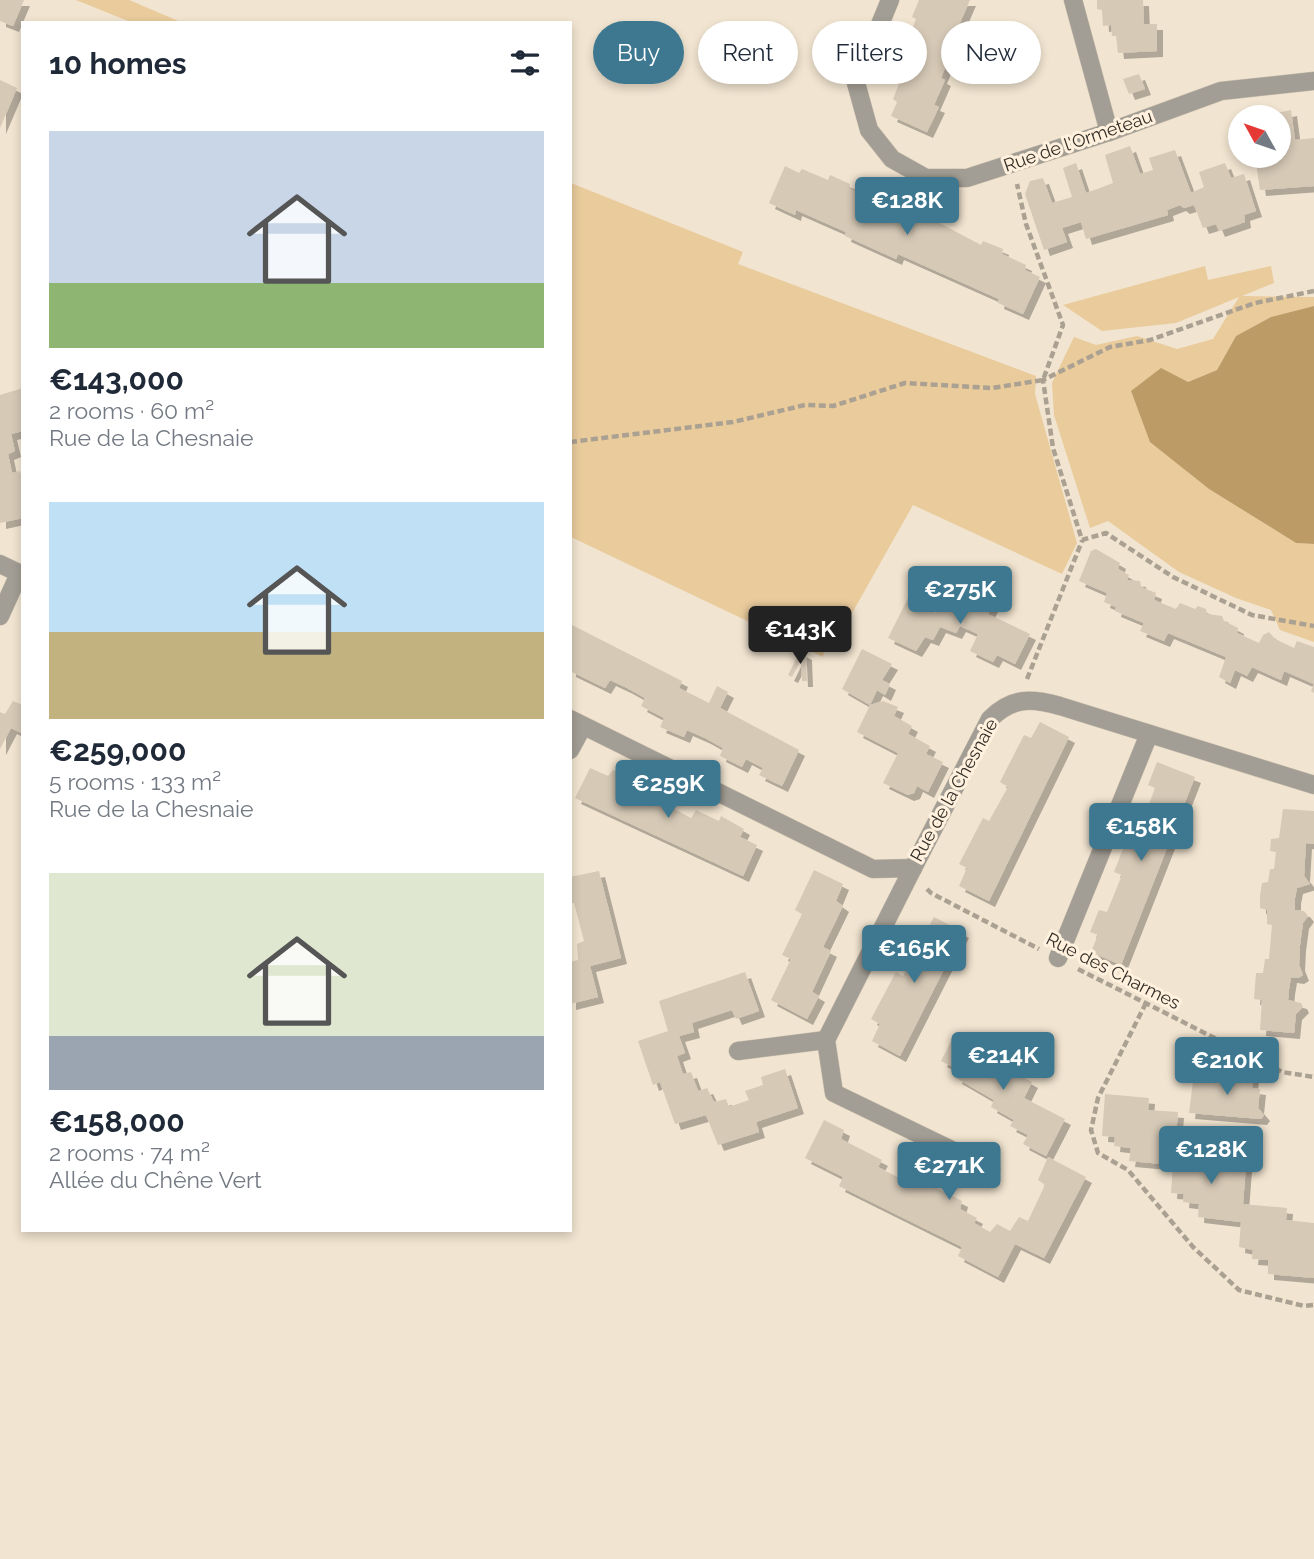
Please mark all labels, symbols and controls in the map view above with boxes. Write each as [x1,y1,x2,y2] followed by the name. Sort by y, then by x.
[593,21,684,84] chip: Buy
[698,21,798,84] chip: Rent
[812,21,927,84] chip: Filters
[941,21,1041,84] chip: New
[506,44,544,82] icon: filters
[49,46,186,81] text: 10 homes
[1001,105,1155,176] street label: Rue de l'Ormeteau
[1228,105,1292,168] north arrow
[1228,105,1291,168] map controls
[234,176,360,302] icon: home
[858,177,956,237] pin: €128K
[871,186,943,213] text: €128K
[49,362,184,397] text: €143,000
[49,397,214,424] text: 2 rooms · 60 m²
[49,424,253,451] text: Rue de la Chesnaie
[234,547,360,673] icon: home
[911,566,1009,626] pin: €275K
[924,575,996,602] text: €275K
[751,606,849,666] pin: €143K
[764,615,836,642] text: €143K
[906,714,1002,865] street label: Rue de la Chesnaie
[49,733,186,768] text: €259,000
[619,760,717,820] pin: €259K
[49,768,221,795] text: 5 rooms · 133 m²
[631,769,705,796] text: €259K
[49,795,253,822] text: Rue de la Chesnaie
[1092,804,1190,863] pin: €158K
[1105,812,1177,839] text: €158K
[234,918,360,1044] icon: home
[865,926,963,985] pin: €165K
[1043,928,1184,1013] street label: Rue des Charmes
[878,934,950,961] text: €165K
[954,1032,1052,1092] pin: €214K
[1178,1038,1276,1097] pin: €210K
[967,1041,1039,1068] text: €214K
[1191,1046,1263,1073] text: €210K
[49,1104,185,1139] text: €158,000
[1162,1126,1260,1186] pin: €128K
[1175,1135,1247,1162] text: €128K
[49,1139,210,1166] text: 2 rooms · 74 m²
[900,1142,998,1202] pin: €271K
[914,1151,984,1178] text: €271K
[49,1166,262,1193] text: Allée du Chêne Vert

